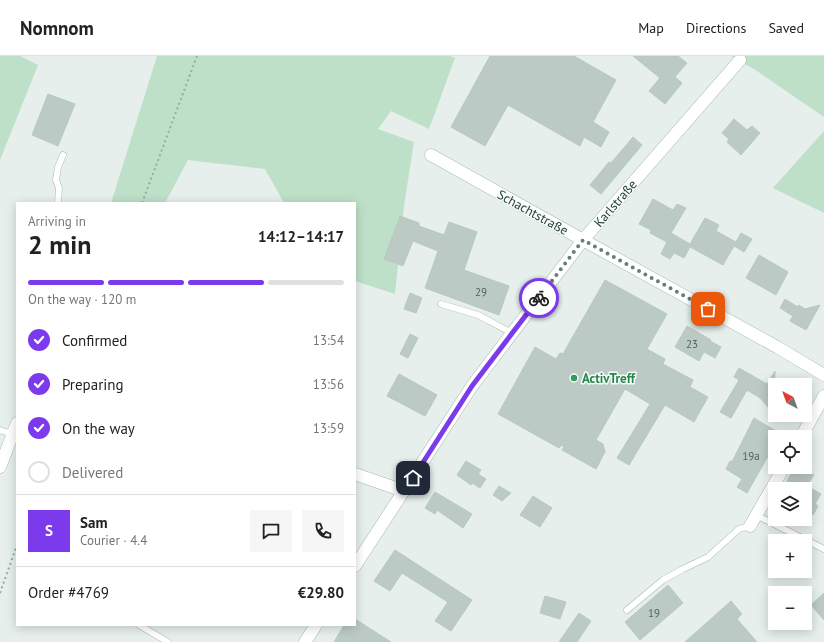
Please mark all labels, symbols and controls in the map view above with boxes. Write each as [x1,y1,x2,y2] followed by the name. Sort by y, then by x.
[20,16,94,40] text: Nomnom
[638,19,664,37] text: Map
[686,19,746,37] text: Directions
[768,19,804,37] text: Saved
[590,176,641,231] street label: Karlstraße
[494,186,571,239] street label: Schachtstraße
[28,213,86,230] text: Arriving in
[258,227,344,246] text: 14:12–14:17
[28,228,91,261] text: 2 min
[519,278,559,318] courier
[475,285,487,299] house number: 29
[528,287,550,309] icon: bike
[28,291,136,308] text: On the way · 120 m
[691,292,725,326] pin
[697,298,719,320] icon: bag
[28,329,50,351] icon: check
[62,331,127,350] text: Confirmed
[313,332,344,349] text: 13:54
[686,337,698,351] house number: 23
[582,370,636,387] place label: ActivTreff
[28,373,50,395] icon: check
[569,373,579,383] marker: ActivTreff
[62,375,124,394] text: Preparing
[313,376,344,393] text: 13:56
[768,378,812,422] north arrow
[768,378,812,630] map controls
[28,417,50,439] icon: check
[62,419,135,438] text: On the way
[313,420,344,437] text: 13:59
[768,430,812,474] button: locate
[742,449,760,463] house number: 19a
[396,461,430,495] pin
[62,463,123,482] text: Delivered
[402,467,424,489] icon: home
[768,482,812,526] button: layers
[250,510,292,552] button: chat
[302,510,344,552] button: phone
[80,513,107,532] text: Sam
[45,521,53,540] text: S
[80,532,147,549] text: Courier · 4.4
[768,534,812,578] button: +
[28,583,109,602] text: Order #4769
[298,583,344,602] text: €29.80
[768,586,812,630] button: −
[648,606,660,620] house number: 19

